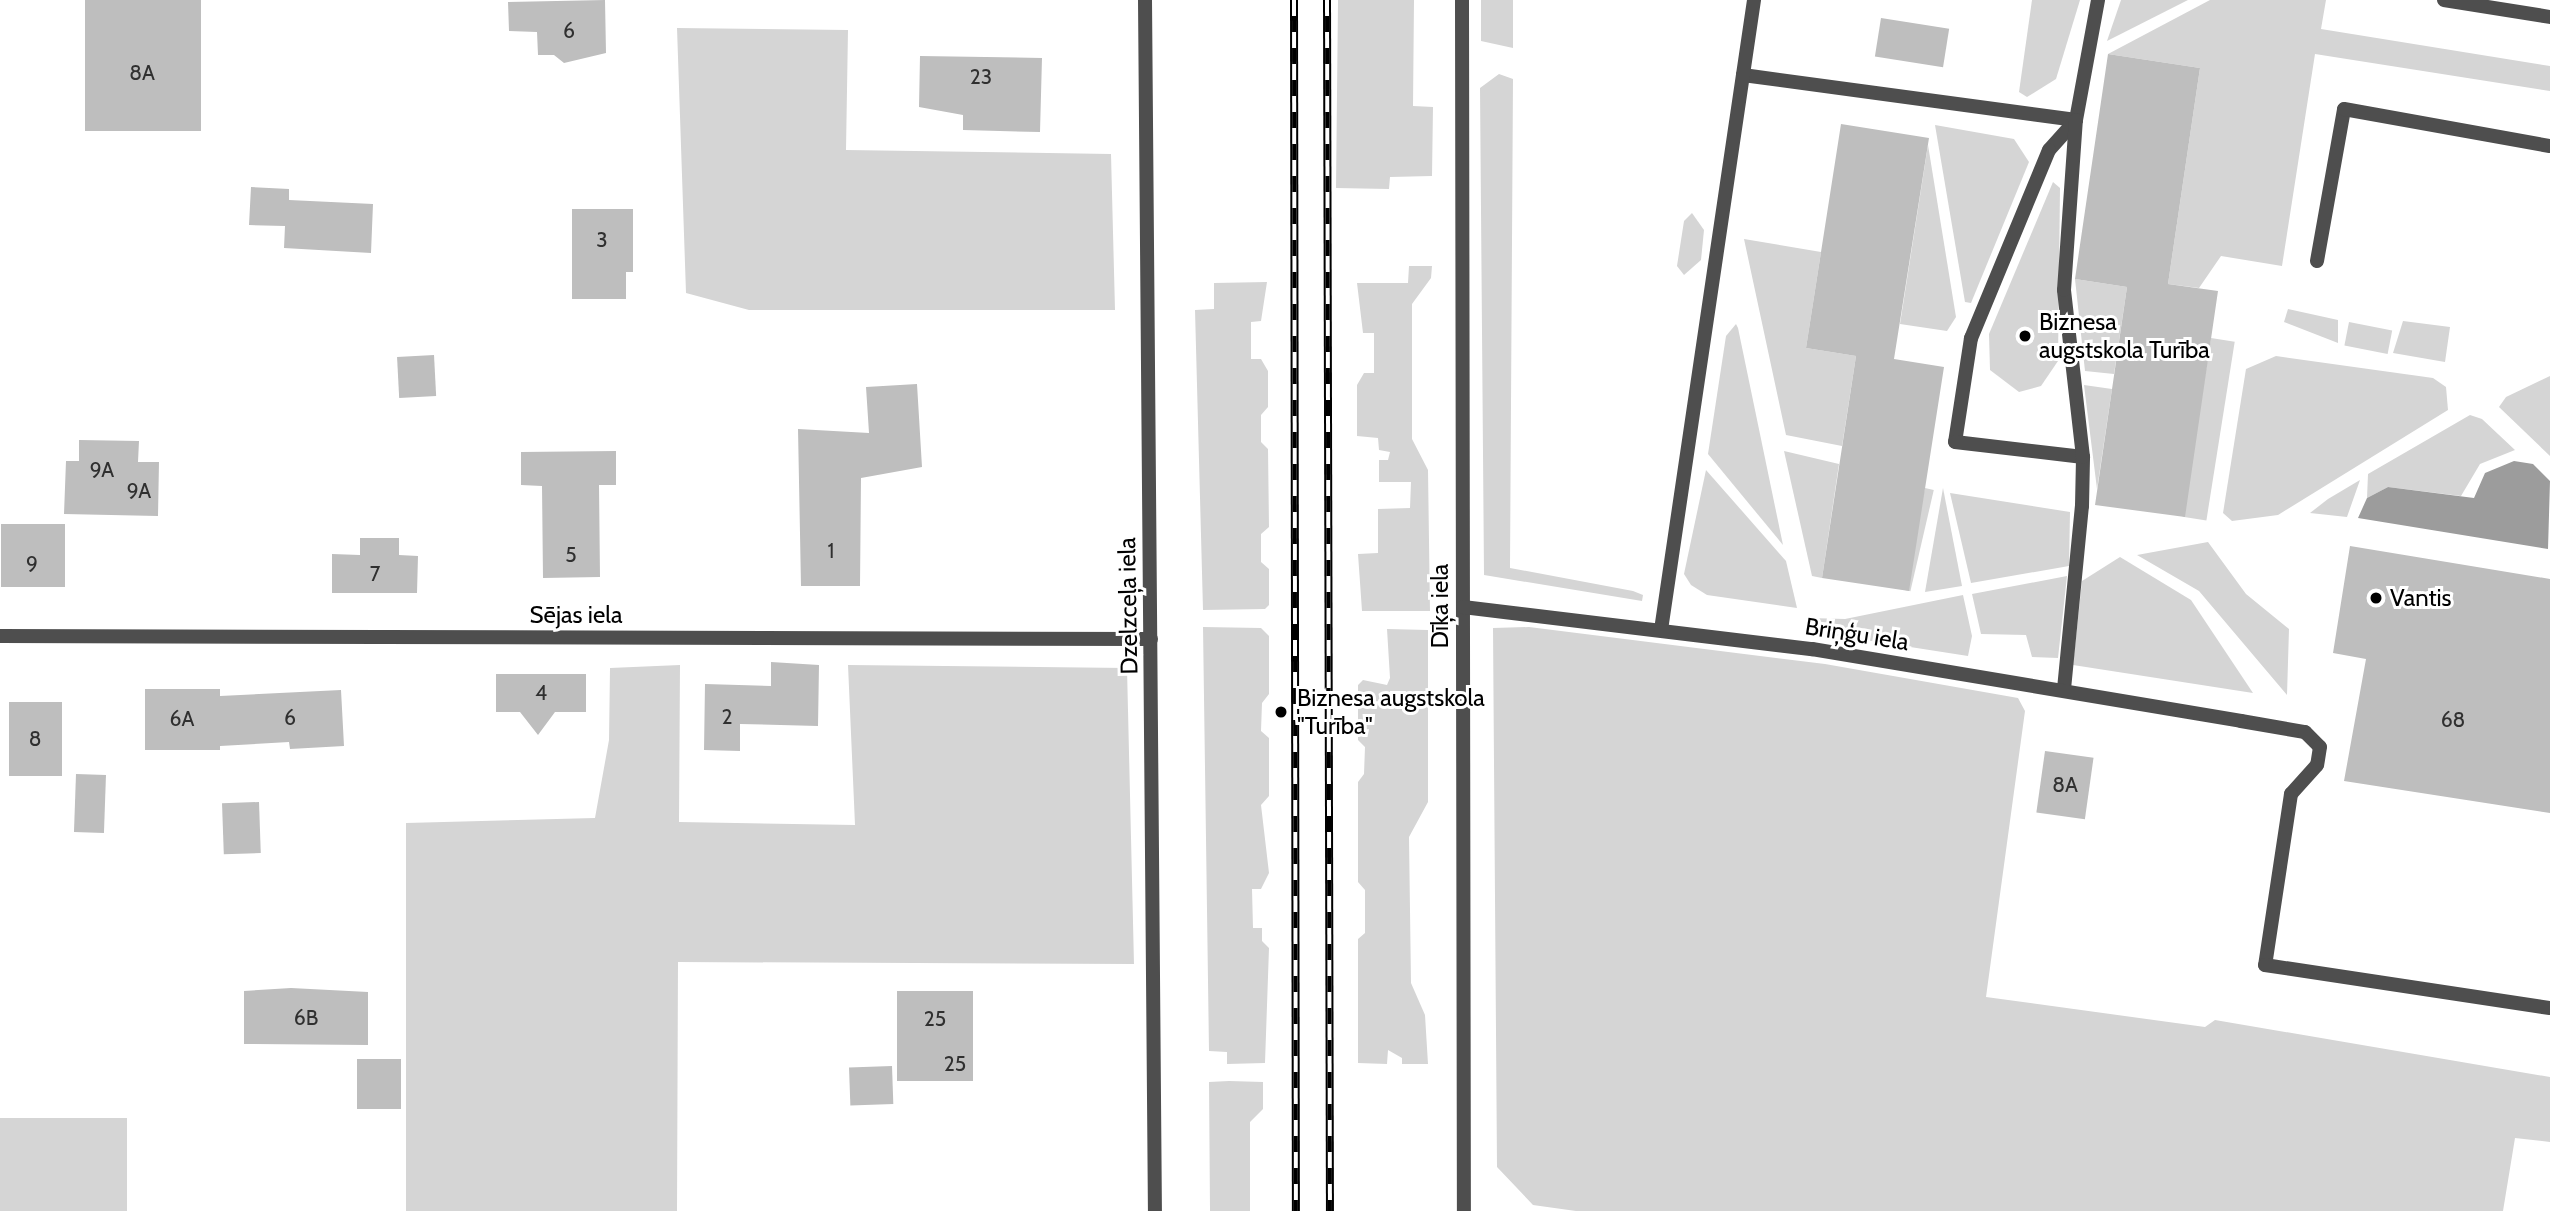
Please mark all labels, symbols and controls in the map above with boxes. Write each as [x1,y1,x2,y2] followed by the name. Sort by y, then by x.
[563,18,575,44] house number: 6
[129,60,155,86] house number: 8A
[970,64,992,90] house number: 23
[596,227,608,253] house number: 3
[2039,308,2210,364] place label: Biznesa augstskola Turība
[2017,328,2033,344] marker: Biznesa augstskola Turība
[90,457,114,483] house number: 9A
[127,478,151,504] house number: 9A
[1112,537,1144,675] street label: Dzelzceļa iela
[828,538,834,564] house number: 1
[565,542,577,568] house number: 5
[26,551,38,577] house number: 9
[370,561,380,587] house number: 7
[1426,564,1454,648] street label: Dīķa iela
[2390,584,2452,612] place label: Vantis
[2368,590,2384,606] marker: Vantis
[530,601,622,629] street label: Sējas iela
[1803,612,1911,656] street label: Briņģu iela
[535,680,547,706] house number: 4
[1297,684,1485,740] place label: Biznesa augstskola "Turība"
[1271,702,1291,722] marker: Biznesa augstskola "Turība"
[721,704,733,730] house number: 2
[284,705,296,731] house number: 6
[170,706,194,732] house number: 6A
[2441,707,2465,733] house number: 68
[29,726,41,752] house number: 8
[2052,772,2078,798] house number: 8A
[294,1005,318,1031] house number: 6B
[924,1006,946,1032] house number: 25
[944,1051,966,1077] house number: 25

